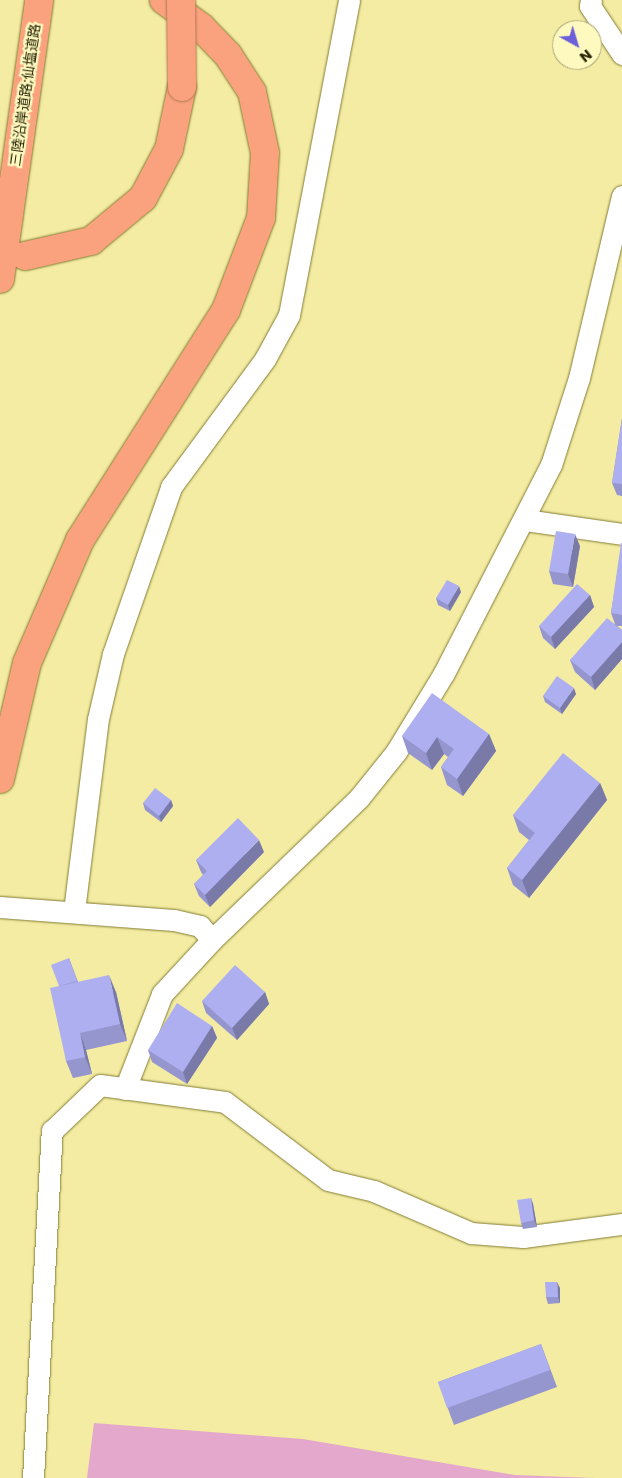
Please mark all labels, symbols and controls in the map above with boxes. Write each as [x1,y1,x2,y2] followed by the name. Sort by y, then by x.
[552,20,602,70] north arrow
[7,23,43,167] street label: 三陸沿岸道路;仙塩道路
[575,45,596,67] text: N

